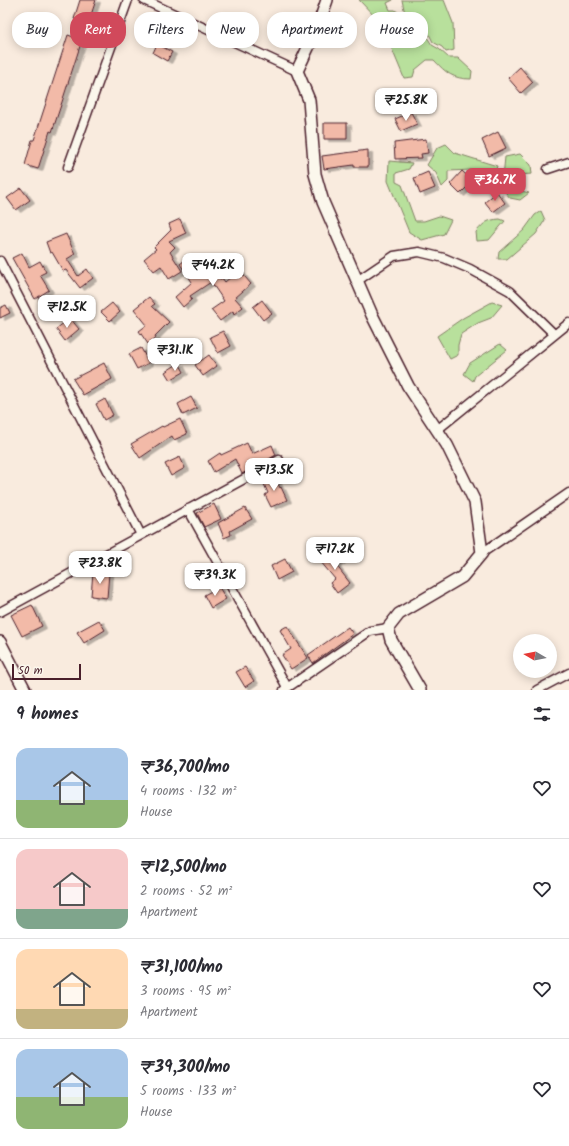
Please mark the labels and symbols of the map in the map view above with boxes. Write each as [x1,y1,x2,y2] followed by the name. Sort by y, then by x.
[373,88,439,122] pin: ₹25.8K
[462,168,528,202] pin: ₹36.7K
[180,253,246,287] pin: ₹44.2K
[34,295,100,329] pin: ₹12.5K
[142,338,208,372] pin: ₹31.1K
[241,458,307,492] pin: ₹13.5K
[302,537,368,571] pin: ₹17.2K
[67,551,133,585] pin: ₹23.8K
[182,563,248,597] pin: ₹39.3K
[513,634,557,678] north arrow
[12,662,81,681] scale bar

